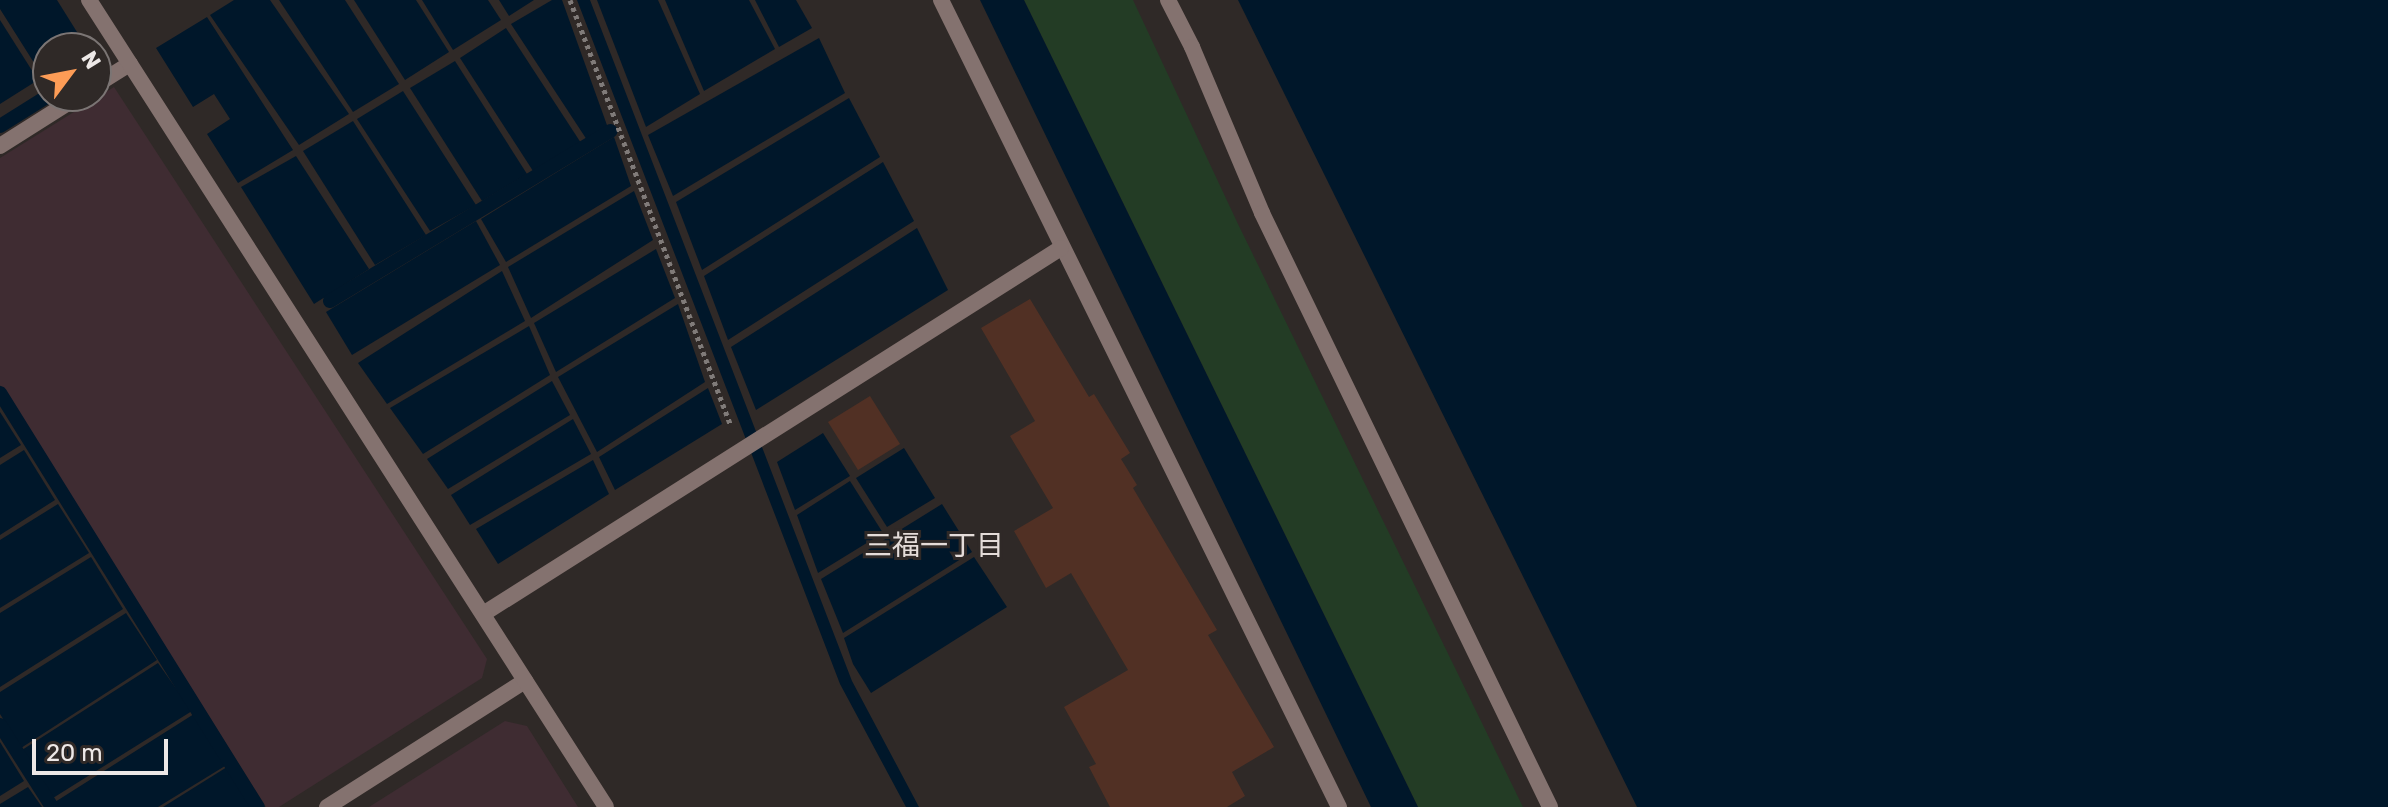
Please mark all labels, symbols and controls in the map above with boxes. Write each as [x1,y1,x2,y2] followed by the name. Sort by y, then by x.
[32,32,112,112] north arrow
[75,46,107,74] text: N
[864,529,1004,563] district label: 三福一丁目
[36,723,172,773] scale bar
[46,739,103,767] text: 20 m

